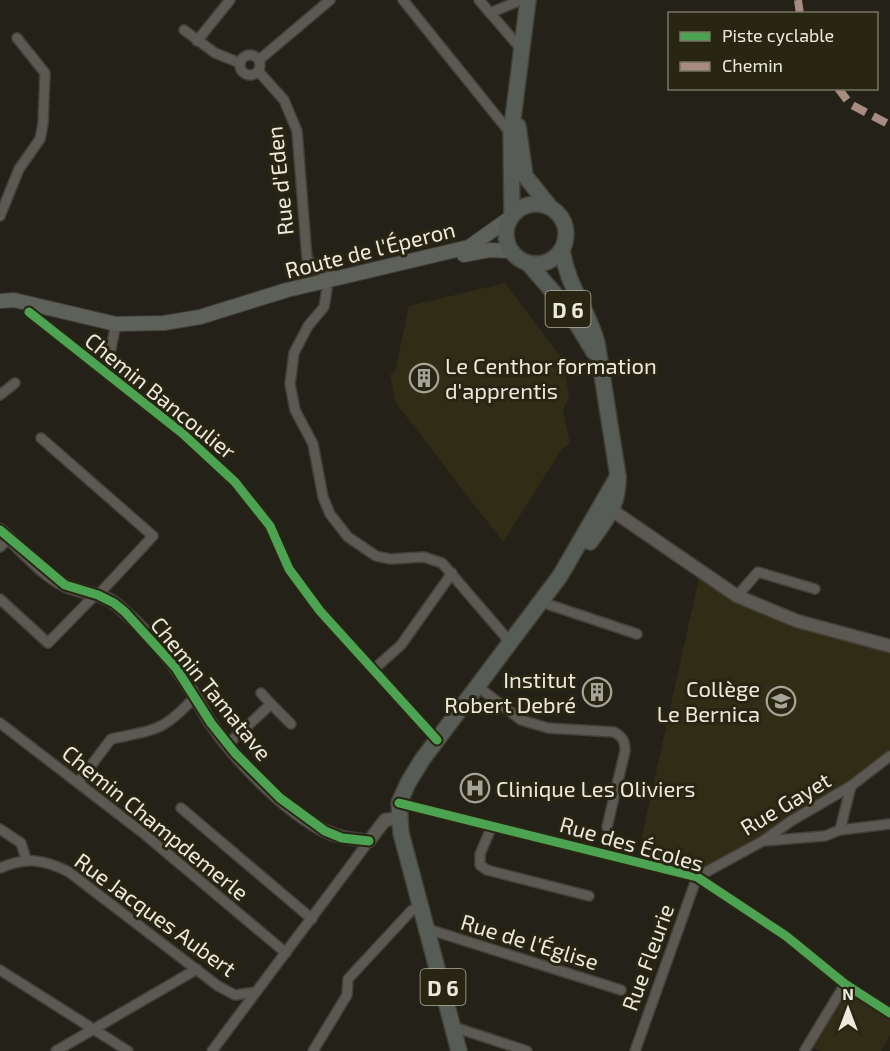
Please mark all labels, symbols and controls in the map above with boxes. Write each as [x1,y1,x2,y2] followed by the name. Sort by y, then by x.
[668,12,878,90] legend
[722,24,834,46] text: Piste cyclable
[722,54,783,76] text: Chemin
[260,125,298,237] street label: Rue d'Eden
[282,215,458,283] street label: Route de l'Éperon
[546,291,590,327] road number: D 6
[80,326,242,464] street label: Chemin Bancoulier
[445,352,657,403] place label: Le Centhor formation d'apprentis
[408,362,440,394] building icon: Le Centhor formation d'apprentis
[146,611,278,765] street label: Chemin Tamatave
[444,666,576,717] place label: Institut Robert Debré
[657,675,760,726] place label: Collège Le Bernica
[581,676,613,708] building icon: Institut Robert Debré
[765,685,797,717] school or university icon: Collège Le Bernica
[58,739,254,905] street label: Chemin Champdemerle
[735,766,835,840] street label: Rue Gayet
[459,772,491,804] hospital icon: Clinique Les Oliviers
[496,775,695,801] place label: Clinique Les Oliviers
[557,810,707,876] street label: Rue des Écoles
[70,847,242,981] street label: Rue Jacques Aubert
[616,900,678,1014] street label: Rue Fleurie
[458,908,602,974] street label: Rue de l'Église
[420,969,466,1005] road number: D 6
[818,979,878,1039] north arrow
[842,984,854,1003] text: N

